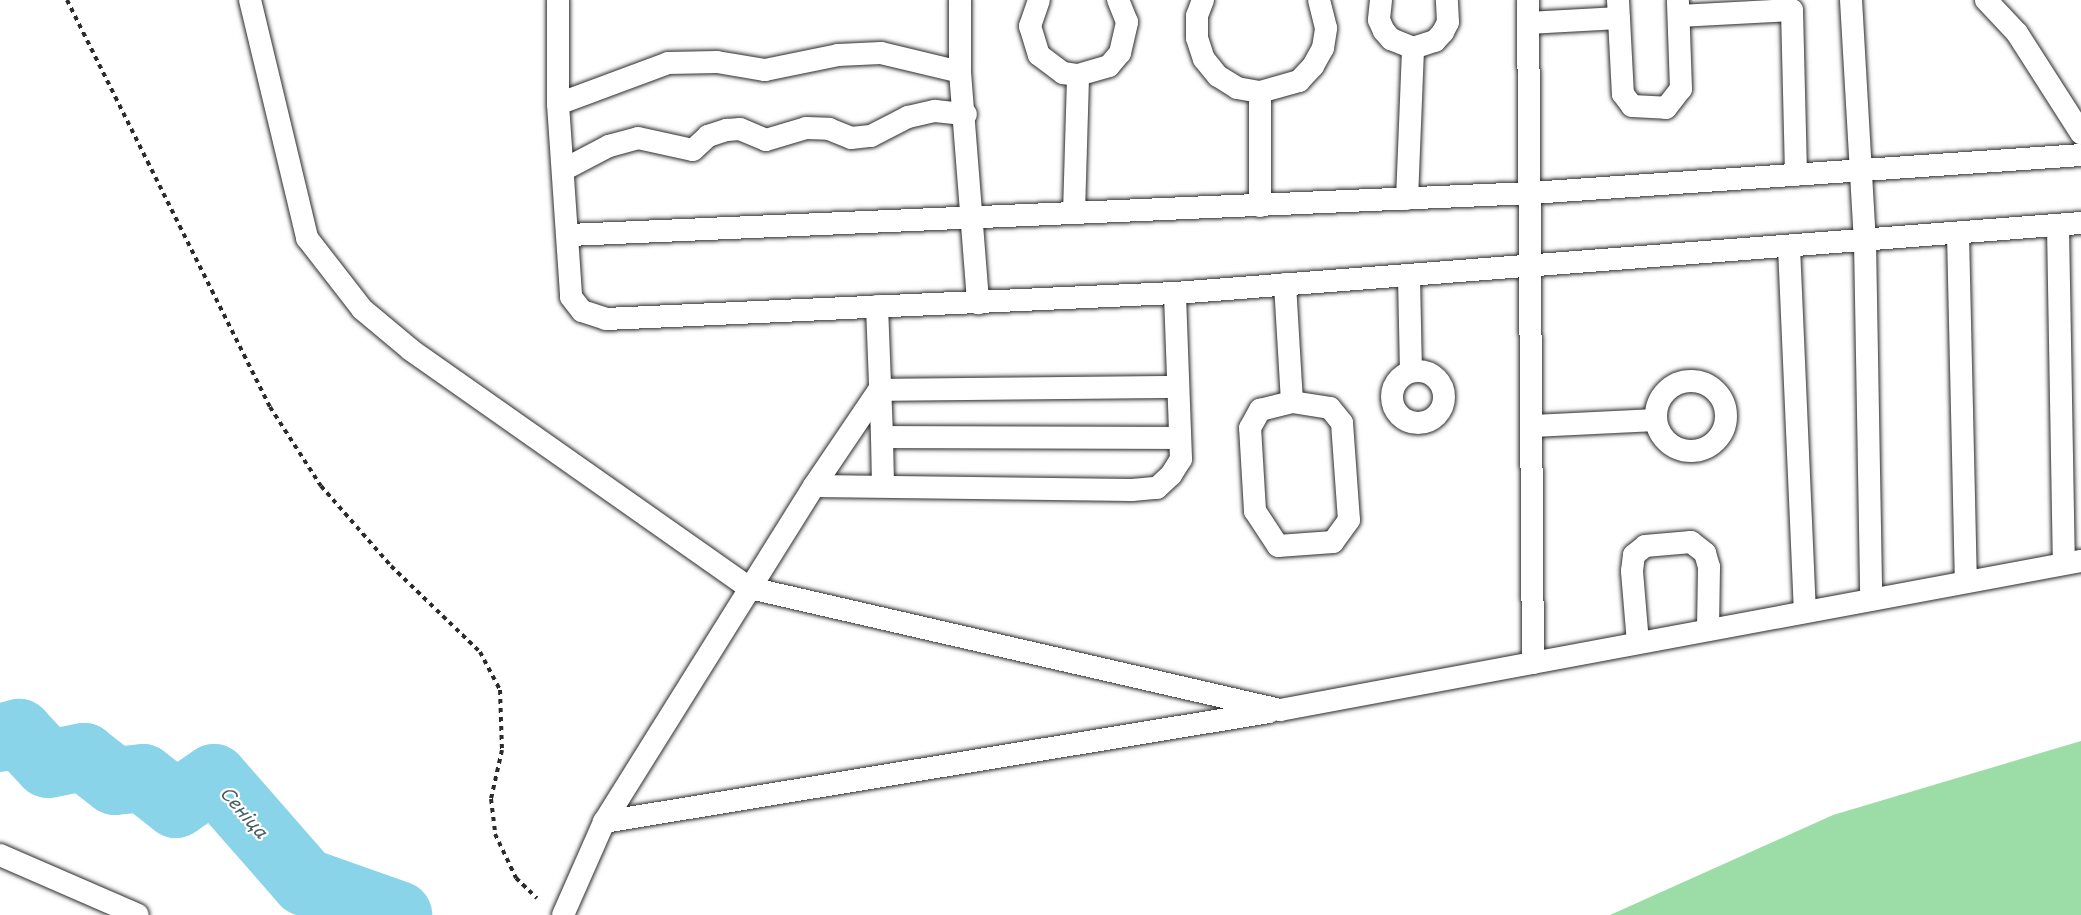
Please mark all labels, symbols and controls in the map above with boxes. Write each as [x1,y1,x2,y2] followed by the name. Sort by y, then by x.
[216,782,272,842] water label: Сеніца

